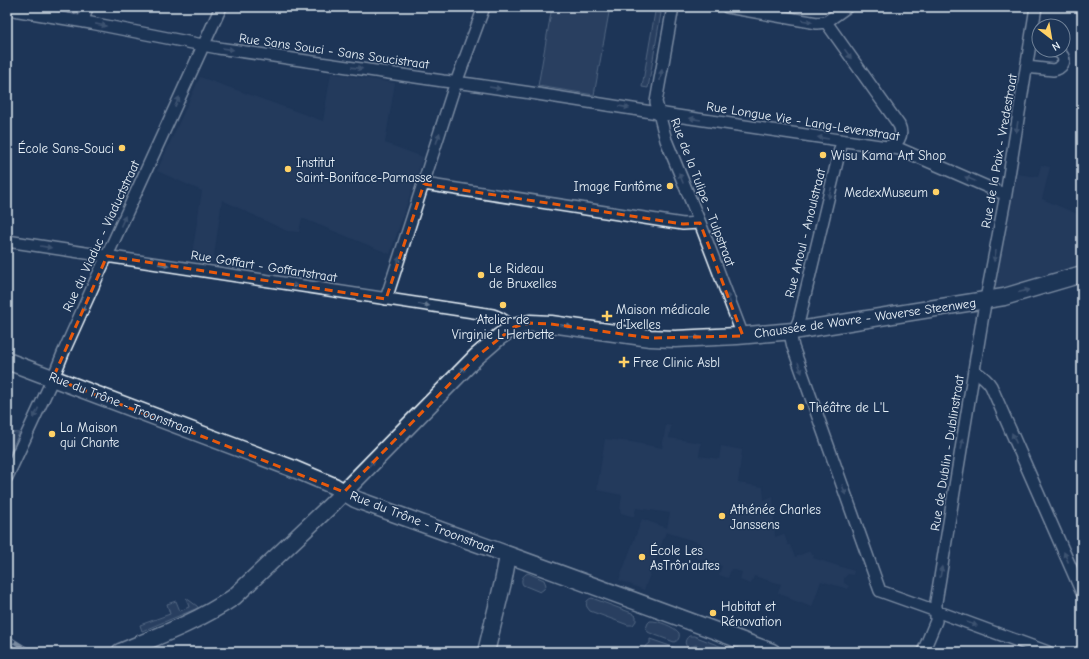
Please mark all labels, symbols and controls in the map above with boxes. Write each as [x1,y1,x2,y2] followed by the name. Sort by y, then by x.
[801,18,813,24] one-way arrow
[1031,18,1071,58] north arrow
[94,22,107,28] one-way arrow
[238,30,431,72] street label: Rue Sans Souci - Sans Soucistraat
[1049,39,1062,54] text: N
[222,46,234,52] one-way arrow
[844,49,852,59] one-way arrow
[351,65,363,71] one-way arrow
[659,69,665,81] one-way arrow
[978,71,1020,229] street label: Rue de la Paix - Vredestraat
[489,85,501,91] one-way arrow
[174,97,180,108] one-way arrow
[705,98,902,144] street label: Rue Longue Vie - Lang-Levenstraat
[618,104,630,110] one-way arrow
[668,116,739,269] street label: Rue de la Tulipe - Tulpstraat
[689,116,701,122] one-way arrow
[1014,121,1020,134] one-way arrow
[435,132,441,144] one-way arrow
[817,135,829,141] one-way arrow
[18,140,114,156] place label: École Sans-Souci
[117,143,127,153] marker: École Sans-Souci
[831,148,946,163] place label: Wisu Kama Art Shop
[818,150,828,160] marker: Wisu Kama Art Shop
[296,155,432,185] place label: Institut Saint-Boniface-Parnasse
[59,157,143,314] street label: Rue du Viaduc - Viaductstraat
[283,164,293,174] marker: Institut Saint-Boniface-Parnasse
[782,166,829,299] street label: Rue Anoul - Anoulstraat
[678,172,684,184] one-way arrow
[964,176,975,182] one-way arrow
[574,179,662,194] place label: Image Fantôme
[665,181,675,191] marker: Image Fantôme
[844,185,928,200] place label: MedexMuseum
[826,186,832,199] one-way arrow
[931,187,941,197] marker: MedexMuseum
[120,215,127,227] one-way arrow
[39,244,52,250] one-way arrow
[190,247,339,285] street label: Rue Goffart - Goffartstraat
[991,249,997,262] one-way arrow
[395,256,401,268] one-way arrow
[489,261,557,291] place label: Le Rideau de Bruxelles
[157,262,170,268] one-way arrow
[476,270,486,280] marker: Le Rideau de Bruxelles
[286,282,298,288] one-way arrow
[1018,288,1030,294] one-way arrow
[725,293,731,305] one-way arrow
[753,295,977,341] street label: Chaussée de Wavre - Waverse Steenweg
[498,300,508,310] marker: Atelier de Virginie L'Herbette
[80,301,87,313] one-way arrow
[418,302,430,308] one-way arrow
[616,302,710,332] place label: Maison médicale d'Ixelles
[601,310,613,322] marker: Maison médicale d'Ixelles
[452,312,555,342] place label: Atelier de Virginie L'Herbette
[560,323,572,329] one-way arrow
[689,334,701,341] one-way arrow
[633,355,720,370] place label: Free Clinic Asbl
[618,356,630,368] marker: Free Clinic Asbl
[798,363,804,375] one-way arrow
[457,366,467,376] one-way arrow
[47,369,196,438] street label: Rue du Trône - Troonstraat
[927,373,967,532] street label: Rue de Dublin - Dublinstraat
[809,400,889,415] place label: Théâtre de L'L
[796,402,806,412] marker: Théâtre de L'L
[33,408,39,419] one-way arrow
[60,420,120,450] place label: La Maison qui Chante
[47,429,57,439] marker: La Maison qui Chante
[1011,433,1017,444] one-way arrow
[960,438,966,450] one-way arrow
[366,459,376,469] one-way arrow
[842,485,848,497] one-way arrow
[348,488,497,557] street label: Rue du Trône - Troonstraat
[730,502,821,532] place label: Athénée Charles Janssens
[717,511,727,521] marker: Athénée Charles Janssens
[650,542,720,573] place label: École Les AsTrôn'autes
[637,552,647,562] marker: École Les AsTrôn'autes
[1063,552,1069,563] one-way arrow
[938,566,944,578] one-way arrow
[721,599,782,629] place label: Habitat et Rénovation
[708,608,718,618] marker: Habitat et Rénovation
[967,622,979,628] one-way arrow

